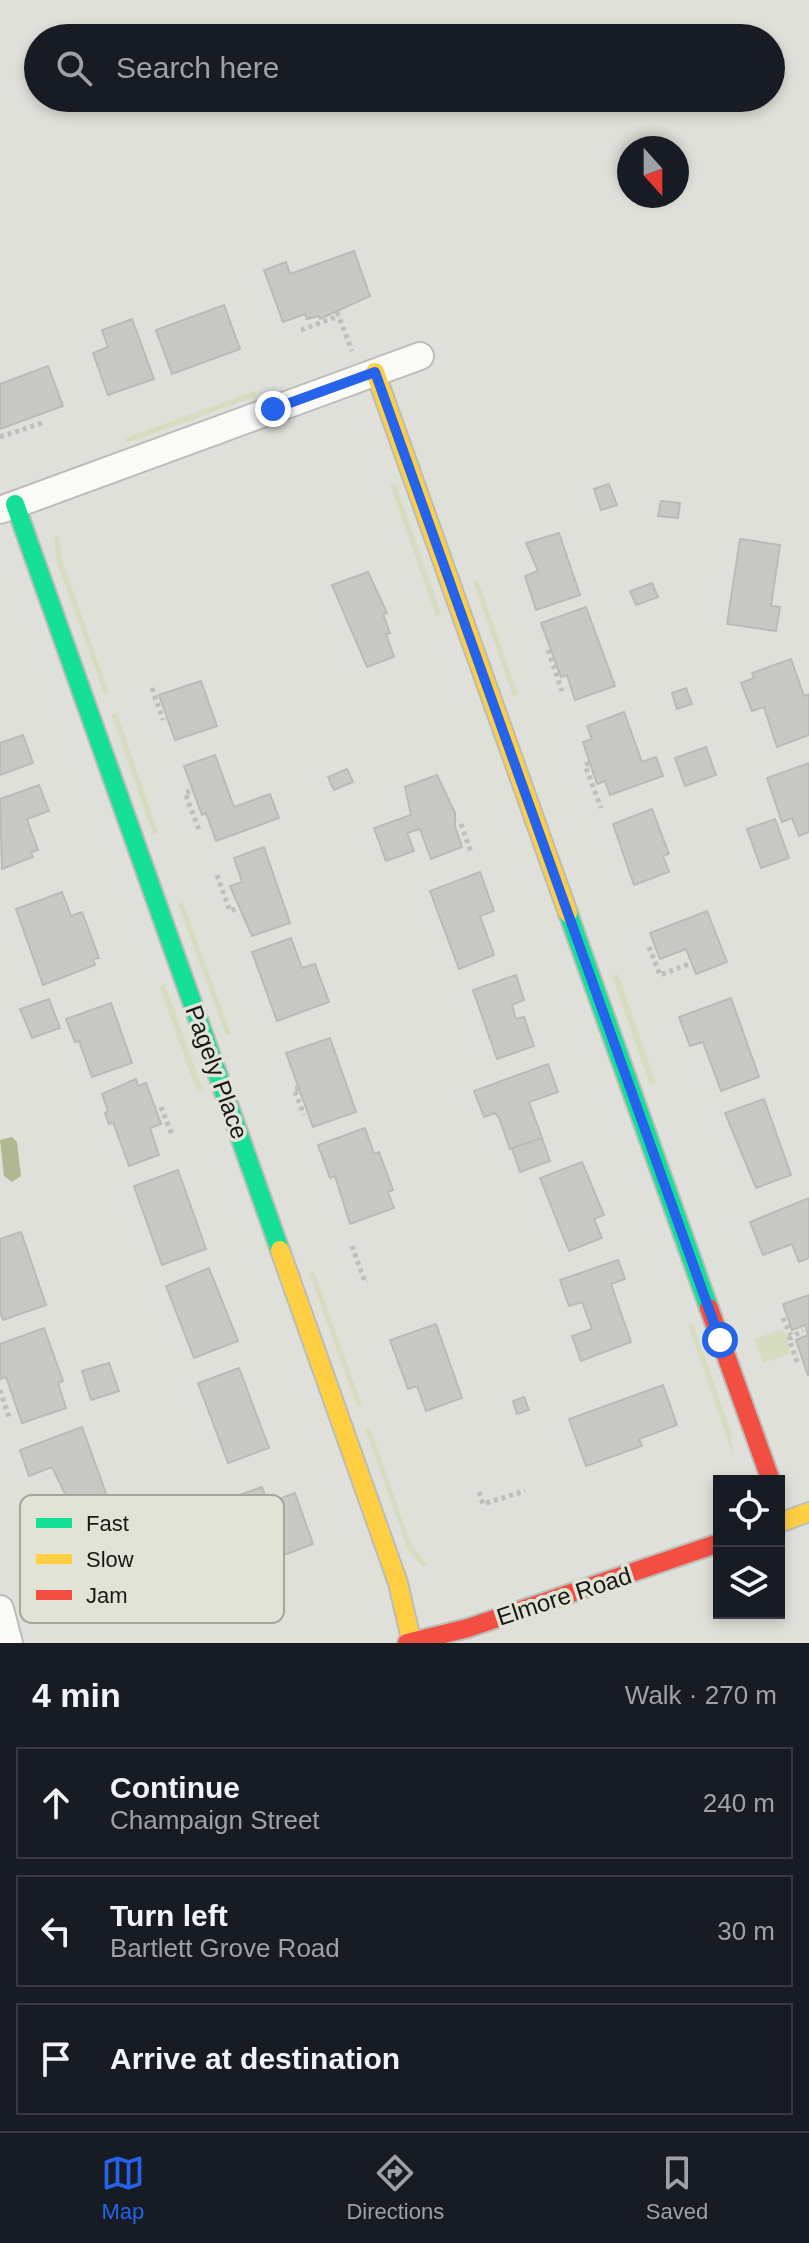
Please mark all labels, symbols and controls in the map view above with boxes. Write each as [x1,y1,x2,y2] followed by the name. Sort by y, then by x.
[24,24,785,112] search box
[52,46,96,90] icon: search
[116,51,279,84] text: Search here
[617,136,689,208] north arrow
[255,391,291,427] route end
[180,1002,254,1142] street label: Pagely Place
[702,1322,738,1358] route start
[713,1475,785,1619] map controls
[713,1475,785,1547] button: locate
[20,1495,284,1623] legend
[86,1511,129,1536] text: Fast
[86,1547,134,1572] text: Slow
[713,1547,785,1619] button: layers
[493,1562,635,1630] street label: Elmore Road
[86,1583,128,1608] text: Jam
[32,1676,121,1714] text: 4 min
[625,1680,777,1710] text: Walk · 270 m
[110,1771,240,1804] text: Continue
[34,1781,78,1825] icon: ahead
[703,1788,775,1818] text: 240 m
[110,1805,320,1835] text: Champaign Street
[110,1899,228,1932] text: Turn left
[34,1909,78,1953] icon: left
[717,1916,775,1946] text: 30 m
[110,1933,340,1963] text: Bartlett Grove Road
[34,2037,78,2081] icon: arrive
[110,2042,400,2075] text: Arrive at destination
[101,2151,145,2225] tab: Map
[346,2151,444,2225] tab: Directions
[646,2151,708,2225] tab: Saved

